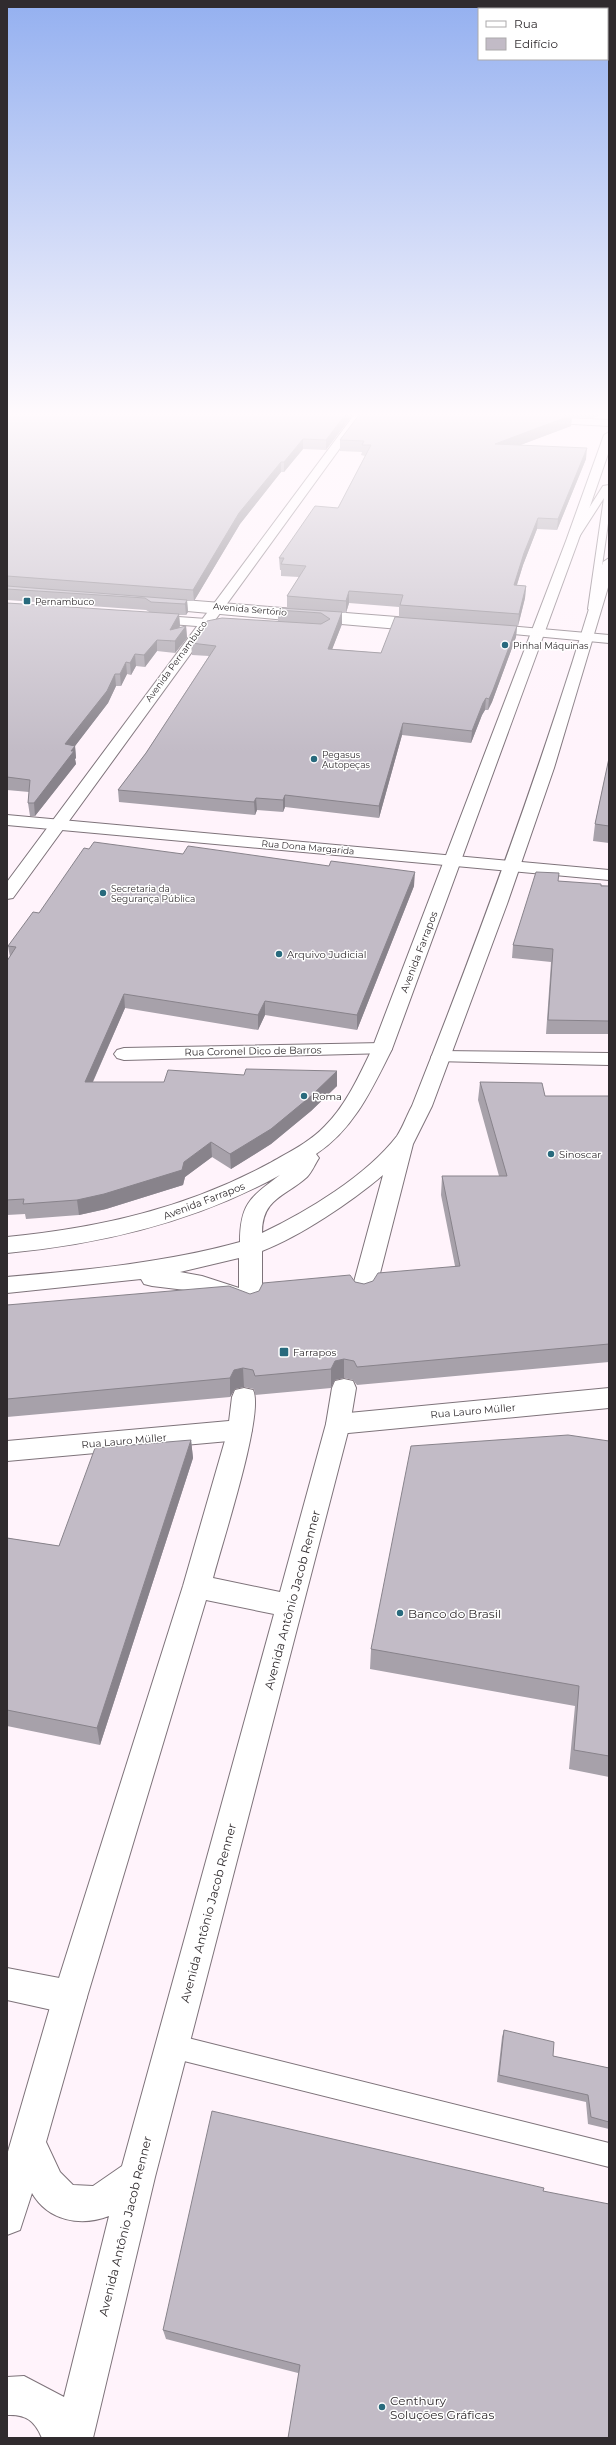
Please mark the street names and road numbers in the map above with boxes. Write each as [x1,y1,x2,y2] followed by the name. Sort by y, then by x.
[213,600,288,618] street label: Avenida Sertório
[143,618,209,704] street label: Avenida Pernambuco
[261,837,355,857] street label: Rua Dona Margarida
[397,909,441,995] street label: Avenida Farrapos
[184,1043,322,1059] street label: Rua Coronel Dico de Barros
[161,1179,247,1223] street label: Avenida Farrapos
[430,1401,516,1421] street label: Rua Lauro Müller
[81,1431,167,1451] street label: Rua Lauro Müller
[261,1508,323,1691] street label: Avenida Antônio Jacob Renner
[177,1821,239,2004] street label: Avenida Antônio Jacob Renner
[95,2134,155,2318] street label: Avenida Antônio Jacob Renner

